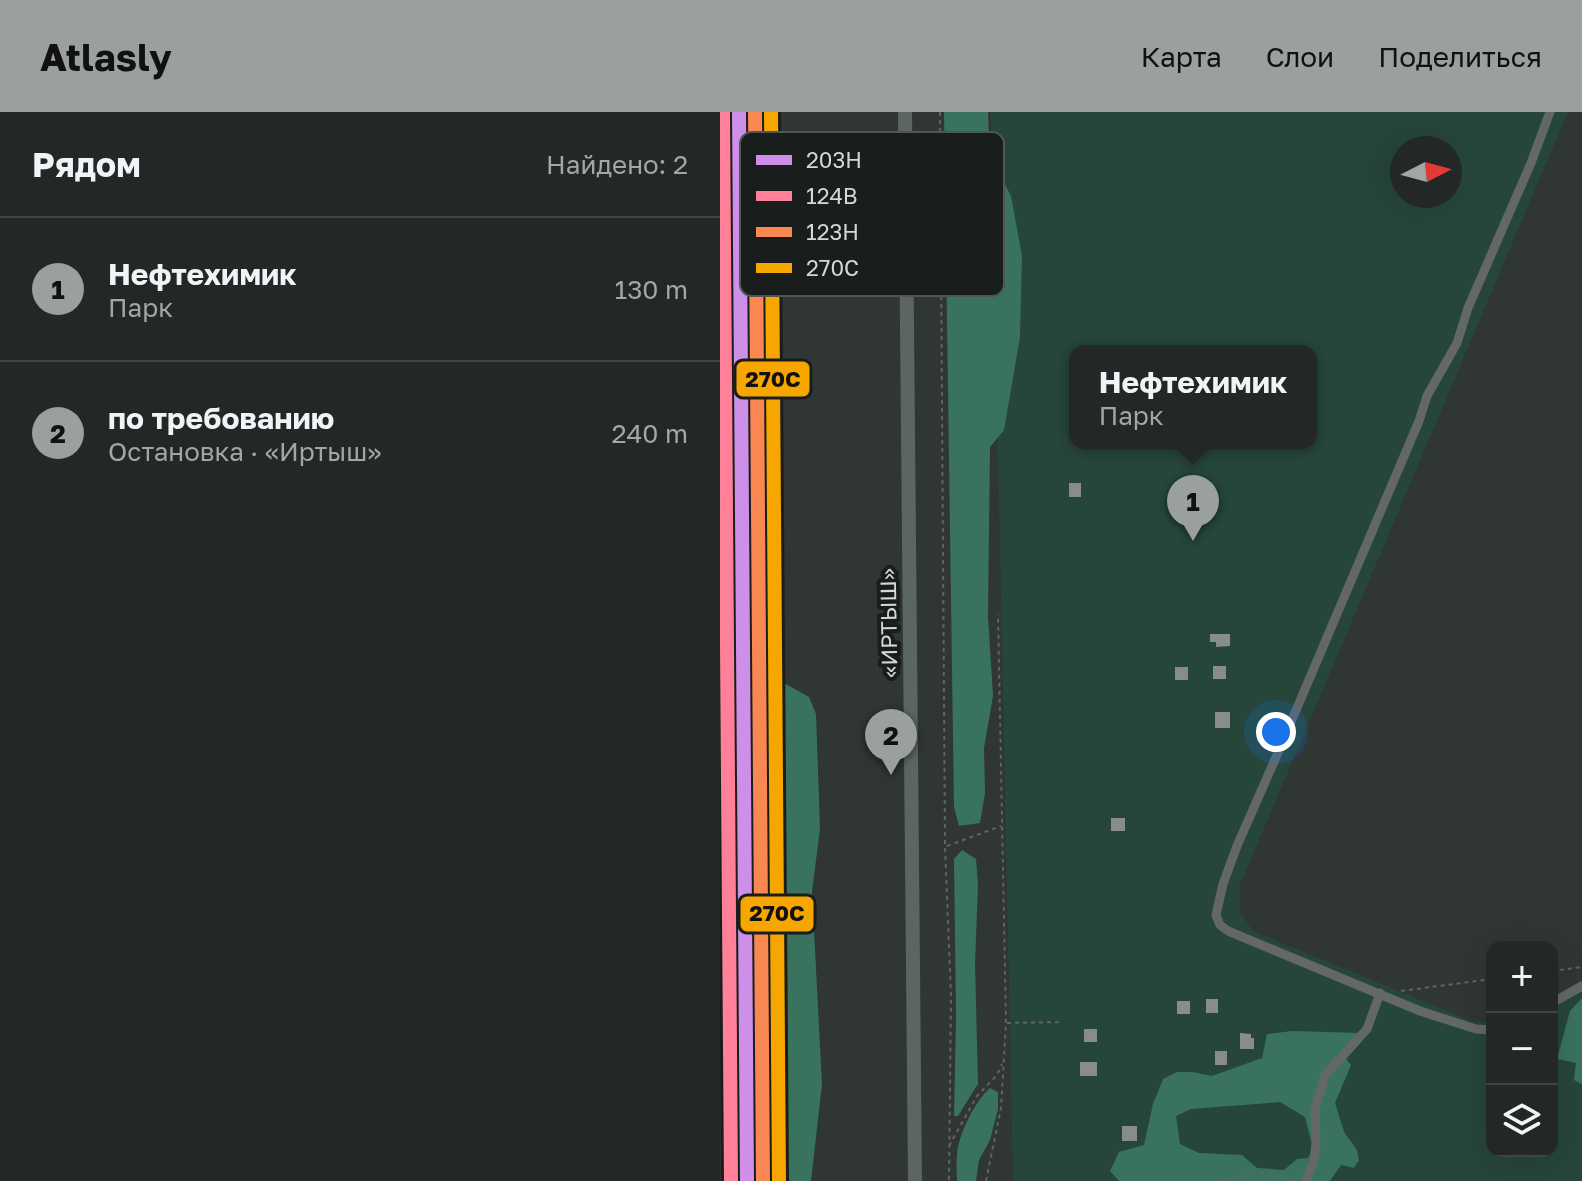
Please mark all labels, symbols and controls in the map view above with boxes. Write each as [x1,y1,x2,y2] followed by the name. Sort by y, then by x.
[40,34,172,79] text: Atlasly
[1141,40,1222,73] text: Карта
[1266,40,1334,73] text: Слои
[1378,40,1542,73] text: Поделиться
[740,132,1004,296] legend
[1390,136,1462,208] north arrow
[32,144,141,184] text: Рядом
[806,146,862,173] text: 203Н
[546,149,688,180] text: Найдено: 2
[806,182,858,209] text: 124В
[806,218,859,245] text: 123Н
[806,254,859,281] text: 270С
[108,256,297,292] text: Нефтехимик
[51,274,65,305] text: 1
[615,274,688,305] text: 130 m
[108,292,173,323] text: Парк
[1069,345,1317,449] popup
[735,360,811,398] line badge: 270С
[1099,364,1287,400] text: Нефтехимик
[745,365,801,392] text: 270С
[108,400,334,436] text: по требованию
[1099,400,1164,431] text: Парк
[50,418,66,449] text: 2
[611,418,688,449] text: 240 m
[108,436,382,467] text: Остановка · «Иртыш»
[1167,475,1219,541] pin: 1
[874,568,902,678] street label: «ИРТЫШ»
[865,709,917,775] pin: 2
[1256,712,1296,752] your location
[739,895,815,933] line badge: 270С
[749,899,805,926] text: 270С
[1486,941,1558,1157] map controls
[1486,941,1558,1013] button: +
[1486,1013,1558,1085] button: −
[1486,1085,1558,1157] button: layers

